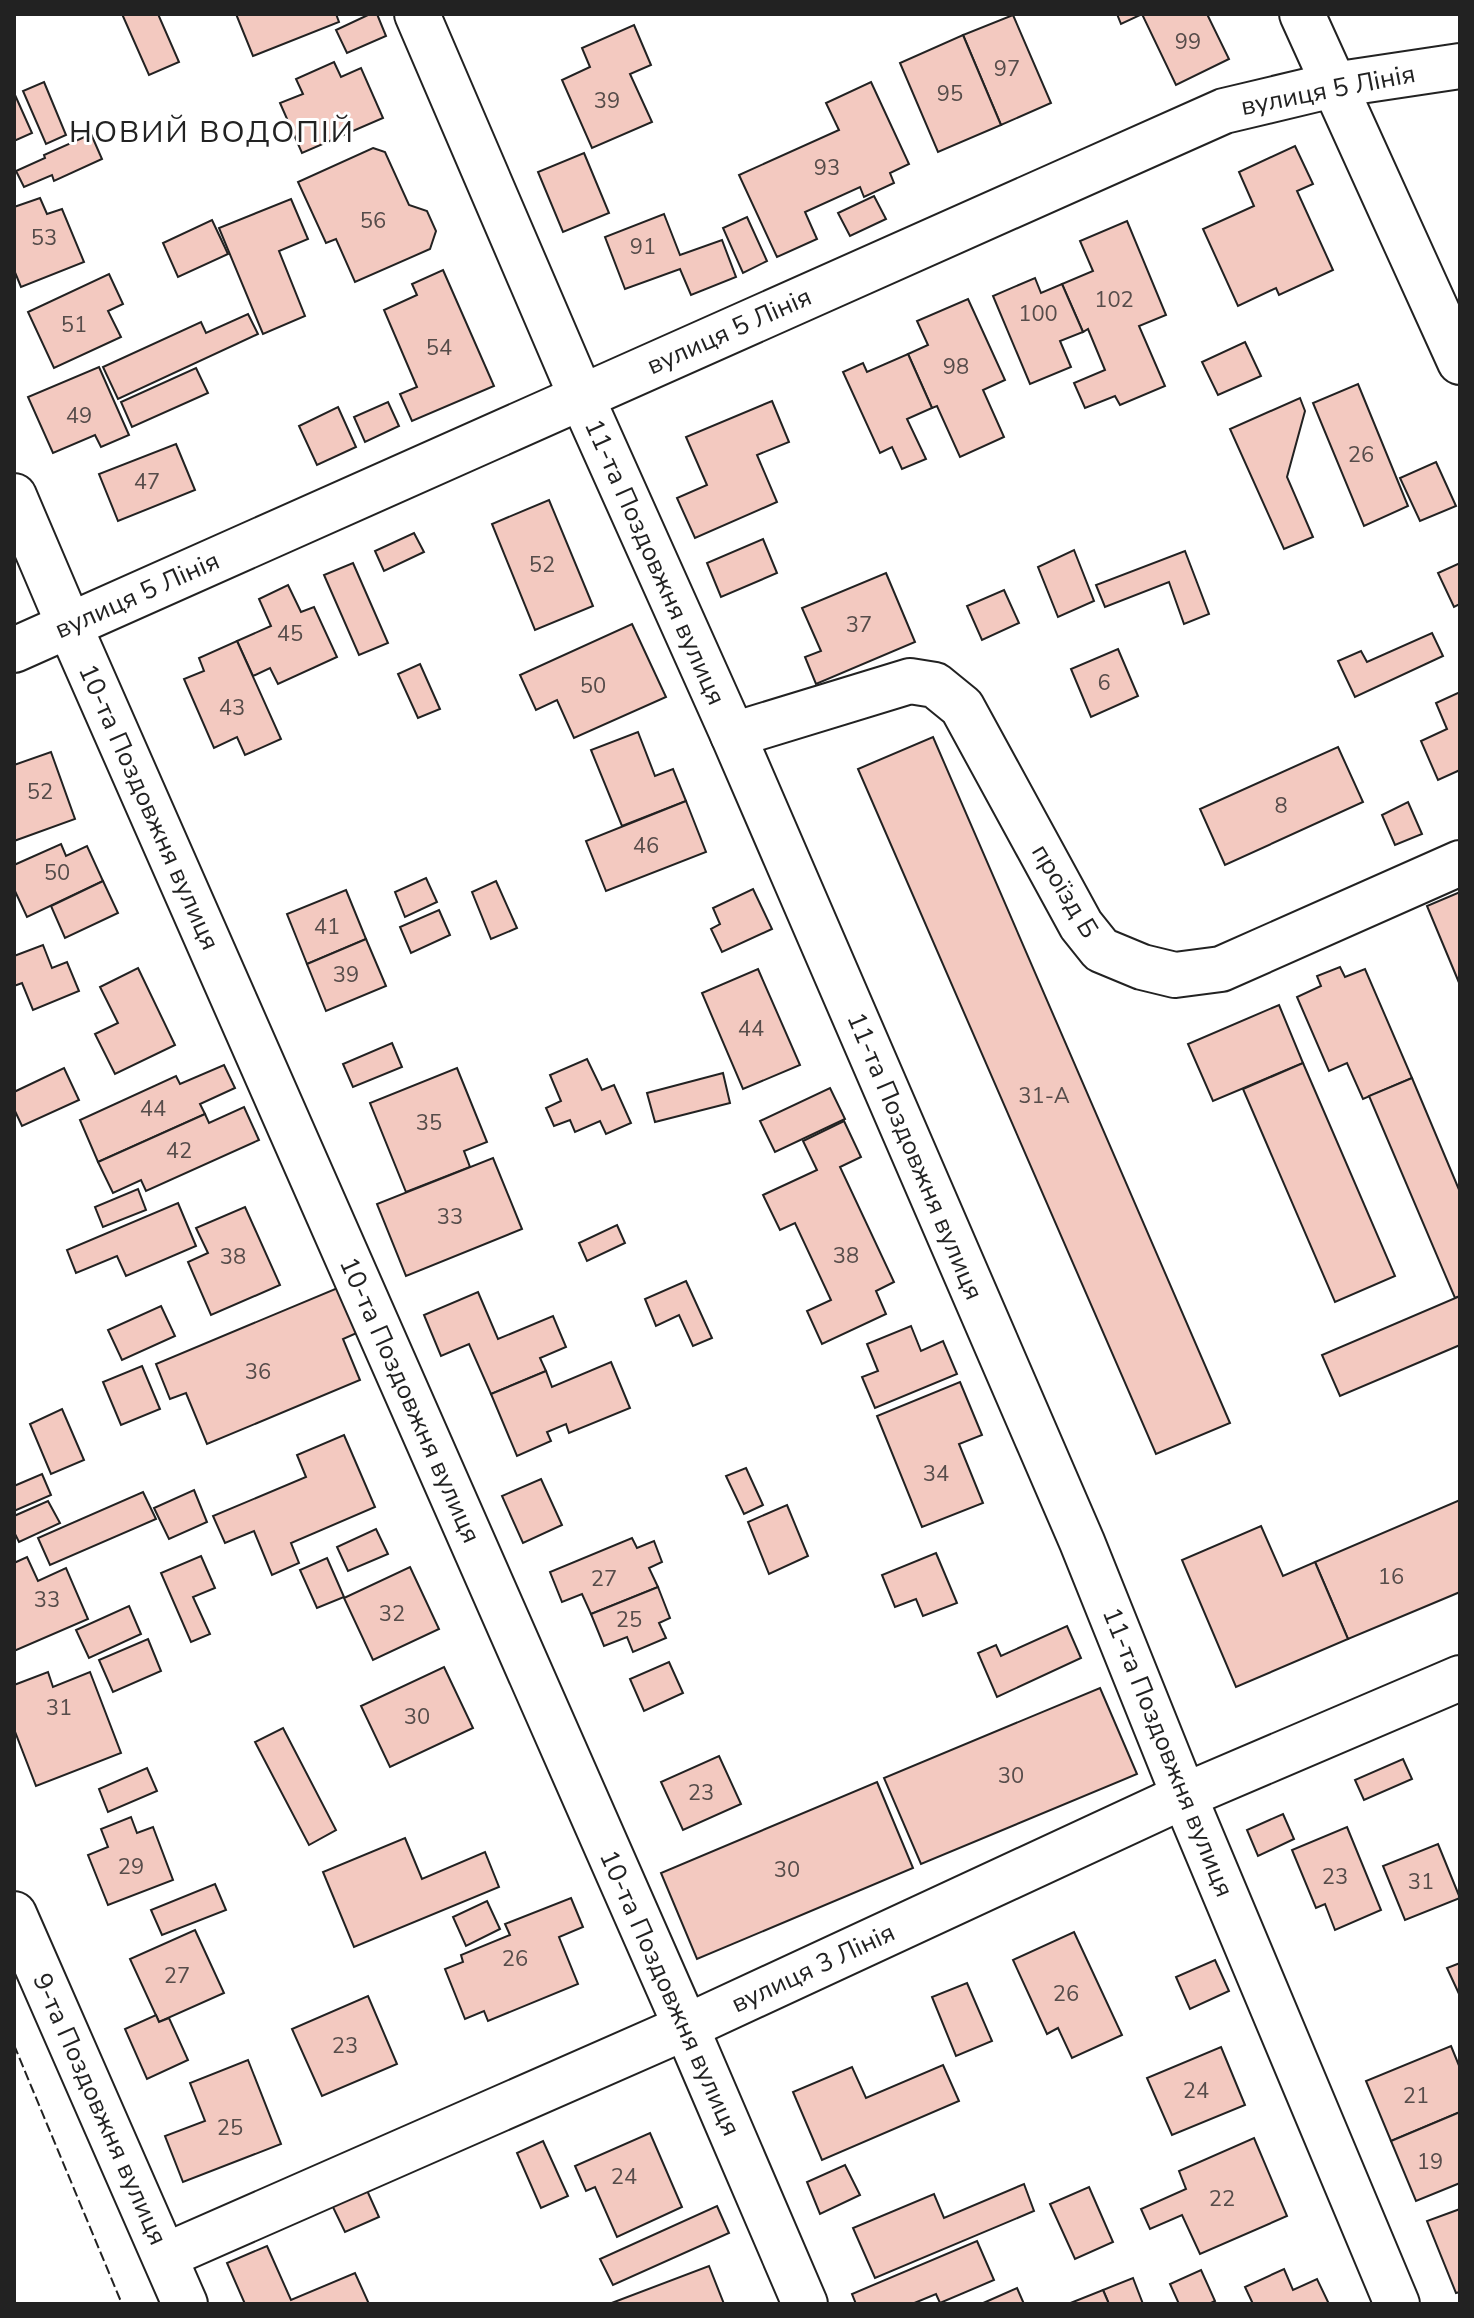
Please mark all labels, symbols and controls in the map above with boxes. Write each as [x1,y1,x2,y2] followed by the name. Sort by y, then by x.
[1175,27,1201,57] house number: 99
[994,54,1020,84] house number: 97
[1238,56,1418,124] street label: вулиця 5 Лінія
[937,79,963,109] house number: 95
[594,86,620,116] house number: 39
[69,112,355,153] district label: НОВИЙ ВОДОПІЙ
[814,153,840,183] house number: 93
[360,206,386,236] house number: 56
[31,223,57,253] house number: 53
[630,232,656,262] house number: 91
[641,279,817,383] street label: вулиця 5 Лінія
[1094,285,1134,315] house number: 102
[1018,299,1058,329] house number: 100
[61,310,87,340] house number: 51
[426,333,452,363] house number: 54
[943,352,969,382] house number: 98
[66,401,92,431] house number: 49
[576,414,734,710] street label: 11-та Поздовжня вулиця
[1348,440,1374,470] house number: 26
[134,467,160,497] house number: 47
[49,543,225,647] street label: вулиця 5 Лінія
[529,550,555,580] house number: 52
[846,610,872,640] house number: 37
[277,619,303,649] house number: 45
[70,659,228,955] street label: 10-та Поздовжня вулиця
[1097,668,1111,698] house number: 6
[580,671,606,701] house number: 50
[219,693,245,723] house number: 43
[27,777,53,807] house number: 52
[1274,791,1288,821] house number: 8
[633,831,659,861] house number: 46
[1023,837,1107,945] street label: проїзд Б
[44,858,70,888] house number: 50
[314,912,340,942] house number: 41
[333,960,359,990] house number: 39
[838,1007,992,1305] street label: 11-та Поздовжня вулиця
[738,1014,764,1044] house number: 44
[1018,1081,1070,1111] house number: 31-А
[140,1094,166,1124] house number: 44
[416,1108,442,1138] house number: 35
[166,1136,192,1166] house number: 42
[437,1202,463,1232] house number: 33
[833,1241,859,1271] house number: 38
[220,1242,246,1272] house number: 38
[331,1252,489,1548] street label: 10-та Поздовжня вулиця
[245,1357,271,1387] house number: 36
[923,1459,949,1489] house number: 34
[1378,1562,1404,1592] house number: 16
[591,1564,617,1594] house number: 27
[34,1585,60,1615] house number: 33
[379,1599,405,1629] house number: 32
[1094,1602,1242,1902] street label: 11-та Поздовжня вулиця
[616,1605,642,1635] house number: 25
[46,1693,72,1723] house number: 31
[404,1702,430,1732] house number: 30
[998,1761,1024,1791] house number: 30
[688,1778,714,1808] house number: 23
[591,1845,749,2141] street label: 10-та Поздовжня вулиця
[118,1852,144,1882] house number: 29
[774,1855,800,1885] house number: 30
[1322,1862,1348,1892] house number: 23
[1408,1867,1434,1897] house number: 31
[725,1915,901,2021] street label: вулиця 3 Лінія
[502,1944,528,1974] house number: 26
[164,1961,190,1991] house number: 27
[24,1968,176,2250] street label: 9-та Поздовжня вулиця
[1053,1979,1079,2009] house number: 26
[332,2031,358,2061] house number: 23
[1183,2076,1209,2106] house number: 24
[1403,2081,1429,2111] house number: 21
[217,2113,243,2143] house number: 25
[1417,2147,1443,2177] house number: 19
[611,2162,637,2192] house number: 24
[1209,2184,1235,2214] house number: 22

